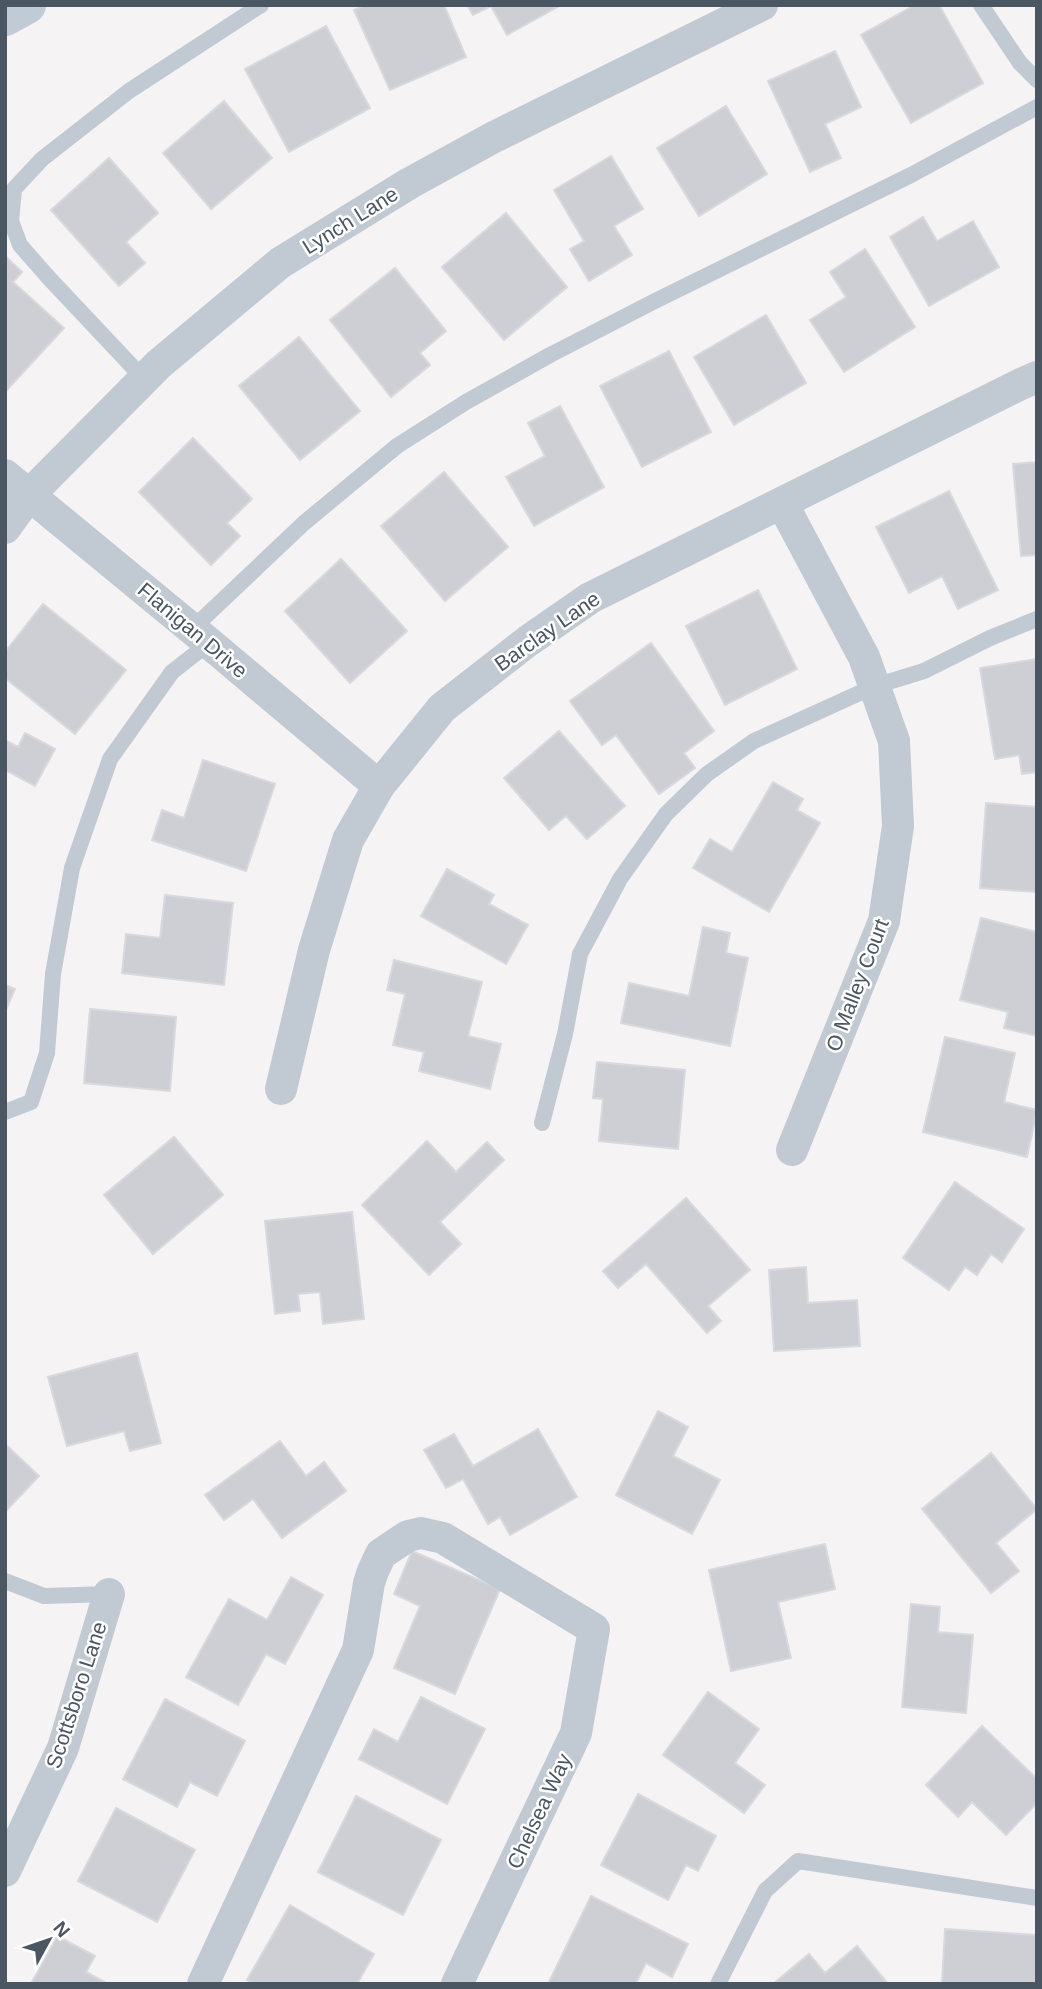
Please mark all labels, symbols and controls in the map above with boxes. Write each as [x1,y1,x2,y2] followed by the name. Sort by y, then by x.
[298,182,402,258] street label: Lynch Lane
[134,578,252,682] street label: Flanigan Drive
[490,586,604,676] street label: Barclay Lane
[821,915,893,1054] street label: O Malley Court
[41,1619,111,1771] street label: Scottsboro Lane
[502,1749,576,1872] street label: Chelsea Way
[14,1905,84,1975] north arrow
[49,1917,74,1941] text: N

